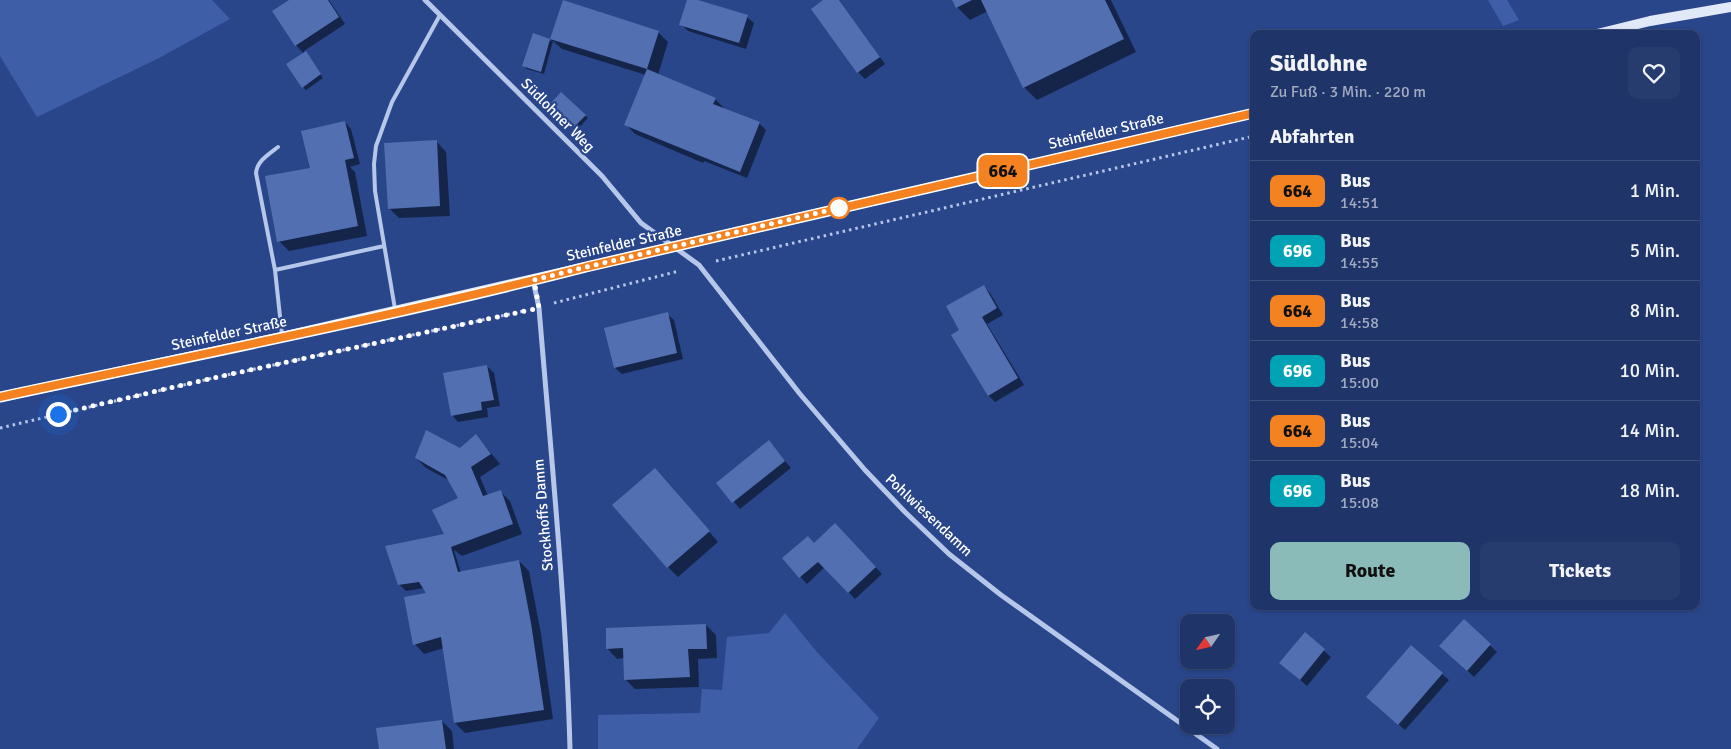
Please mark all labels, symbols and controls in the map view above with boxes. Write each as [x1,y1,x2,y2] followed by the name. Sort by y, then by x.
[1628,47,1680,99] button: heart
[1270,48,1367,78] text: Südlohne
[517,74,599,156] street label: Südlohner Weg
[1270,82,1426,102] text: Zu Fuß · 3 Min. · 220 m
[1047,109,1165,153] street label: Steinfelder Straße
[1270,125,1354,149] text: Abfahrten
[974,155,1032,187] line badge: 664
[988,160,1018,182] text: 664
[1340,169,1371,193] text: Bus
[1630,179,1680,203] text: 1 Min.
[1283,180,1312,202] text: 664
[1340,193,1379,213] text: 14:51
[828,197,850,219] unlabelled marker
[565,221,683,265] street label: Steinfelder Straße
[1340,229,1371,253] text: Bus
[1630,239,1680,263] text: 5 Min.
[1283,240,1312,262] text: 696
[1340,253,1379,273] text: 14:55
[1340,289,1371,313] text: Bus
[1630,299,1680,323] text: 8 Min.
[1283,300,1312,322] text: 664
[170,312,288,354] street label: Steinfelder Straße
[1340,313,1379,333] text: 14:58
[1340,349,1371,373] text: Bus
[1619,359,1680,383] text: 10 Min.
[1283,360,1312,382] text: 696
[1340,373,1379,393] text: 15:00
[46,402,71,427] your location
[1340,409,1371,433] text: Bus
[1619,419,1680,443] text: 14 Min.
[1283,420,1312,442] text: 664
[1340,433,1379,453] text: 15:04
[529,458,557,572] street label: Stockhoffs Damm
[1340,469,1371,493] text: Bus
[882,470,976,560] street label: Pohlwiesendamm
[1619,479,1680,503] text: 18 Min.
[1283,480,1312,502] text: 696
[1340,493,1379,513] text: 15:08
[1270,542,1470,600] button: Route
[1480,542,1680,600] button: Tickets
[1180,614,1235,669] north arrow
[1180,614,1235,734] map controls
[1180,679,1235,734] button: locate

